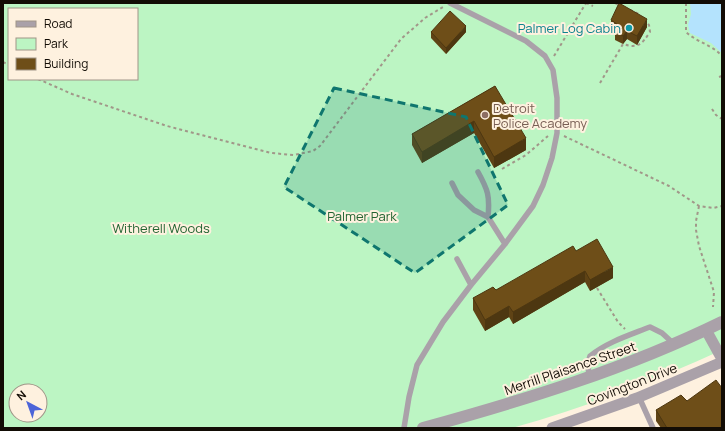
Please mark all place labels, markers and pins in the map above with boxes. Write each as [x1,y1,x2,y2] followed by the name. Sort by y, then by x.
[518,19,621,37] place label: Palmer Log Cabin
[624,23,634,33] marker: Palmer Log Cabin
[493,99,587,132] place label: Detroit Police Academy
[480,110,490,120] marker: Detroit Police Academy

